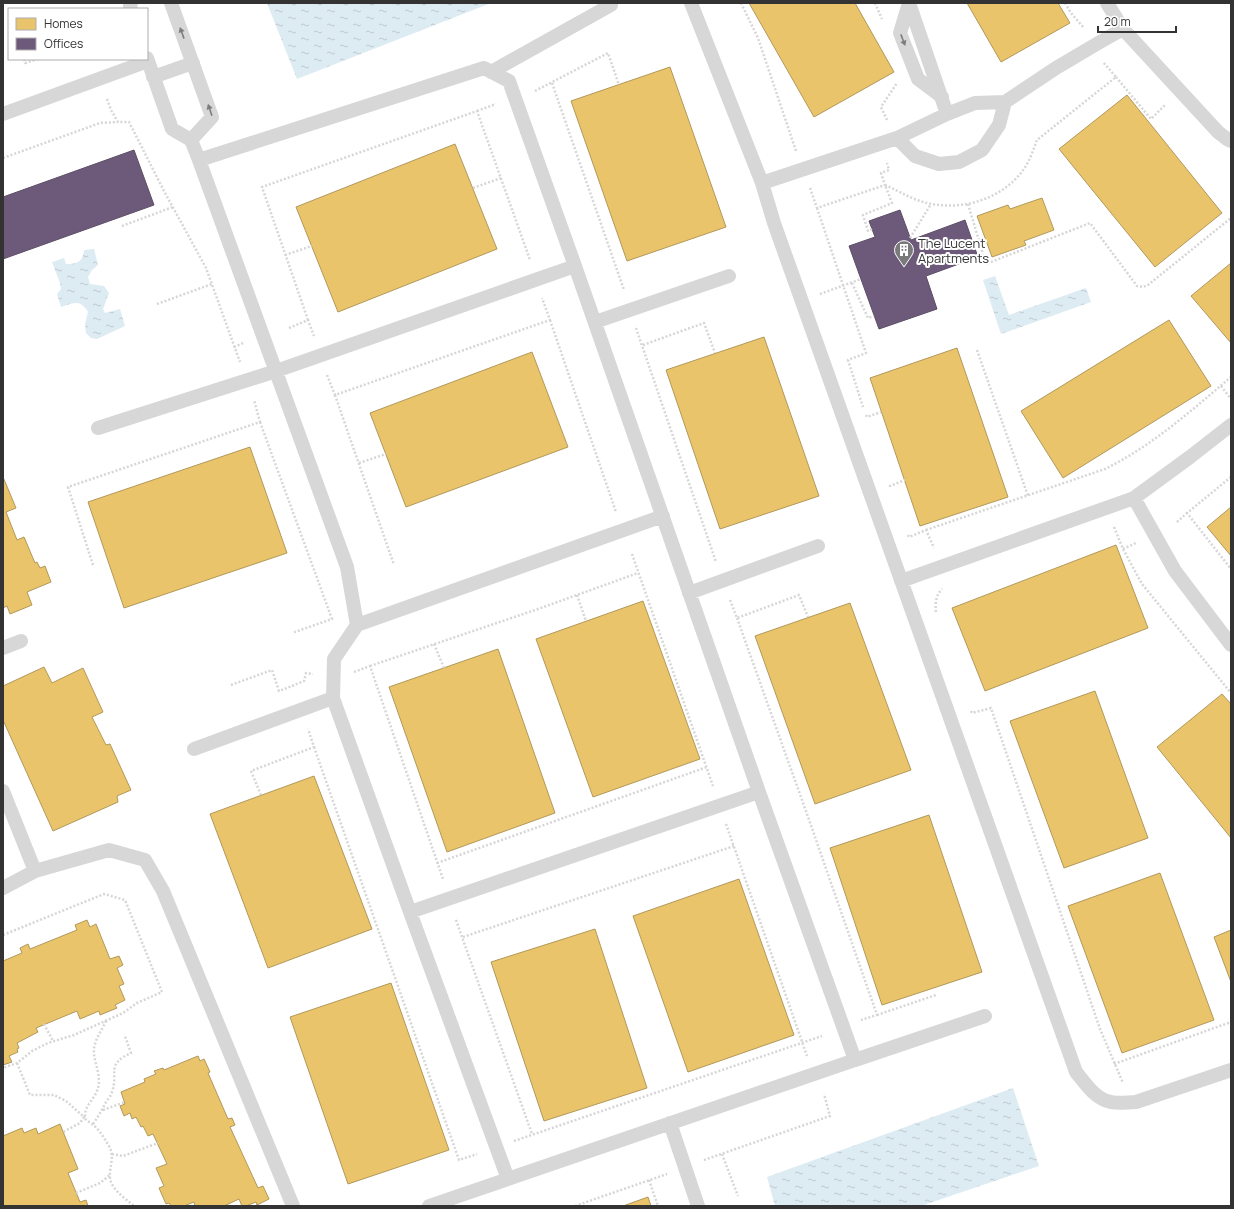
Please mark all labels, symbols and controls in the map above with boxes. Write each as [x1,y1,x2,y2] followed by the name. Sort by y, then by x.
[8,8,148,60] legend
[1098,8,1176,34] scale bar
[1104,13,1131,30] text: 20 m
[44,15,83,32] text: Homes
[178,27,184,39] one-way arrow
[44,35,83,52] text: Offices
[900,35,906,47] one-way arrow
[207,103,213,115] one-way arrow
[918,234,989,267] place label: The Lucent Apartments
[893,239,915,267] building icon: The Lucent Apartments

